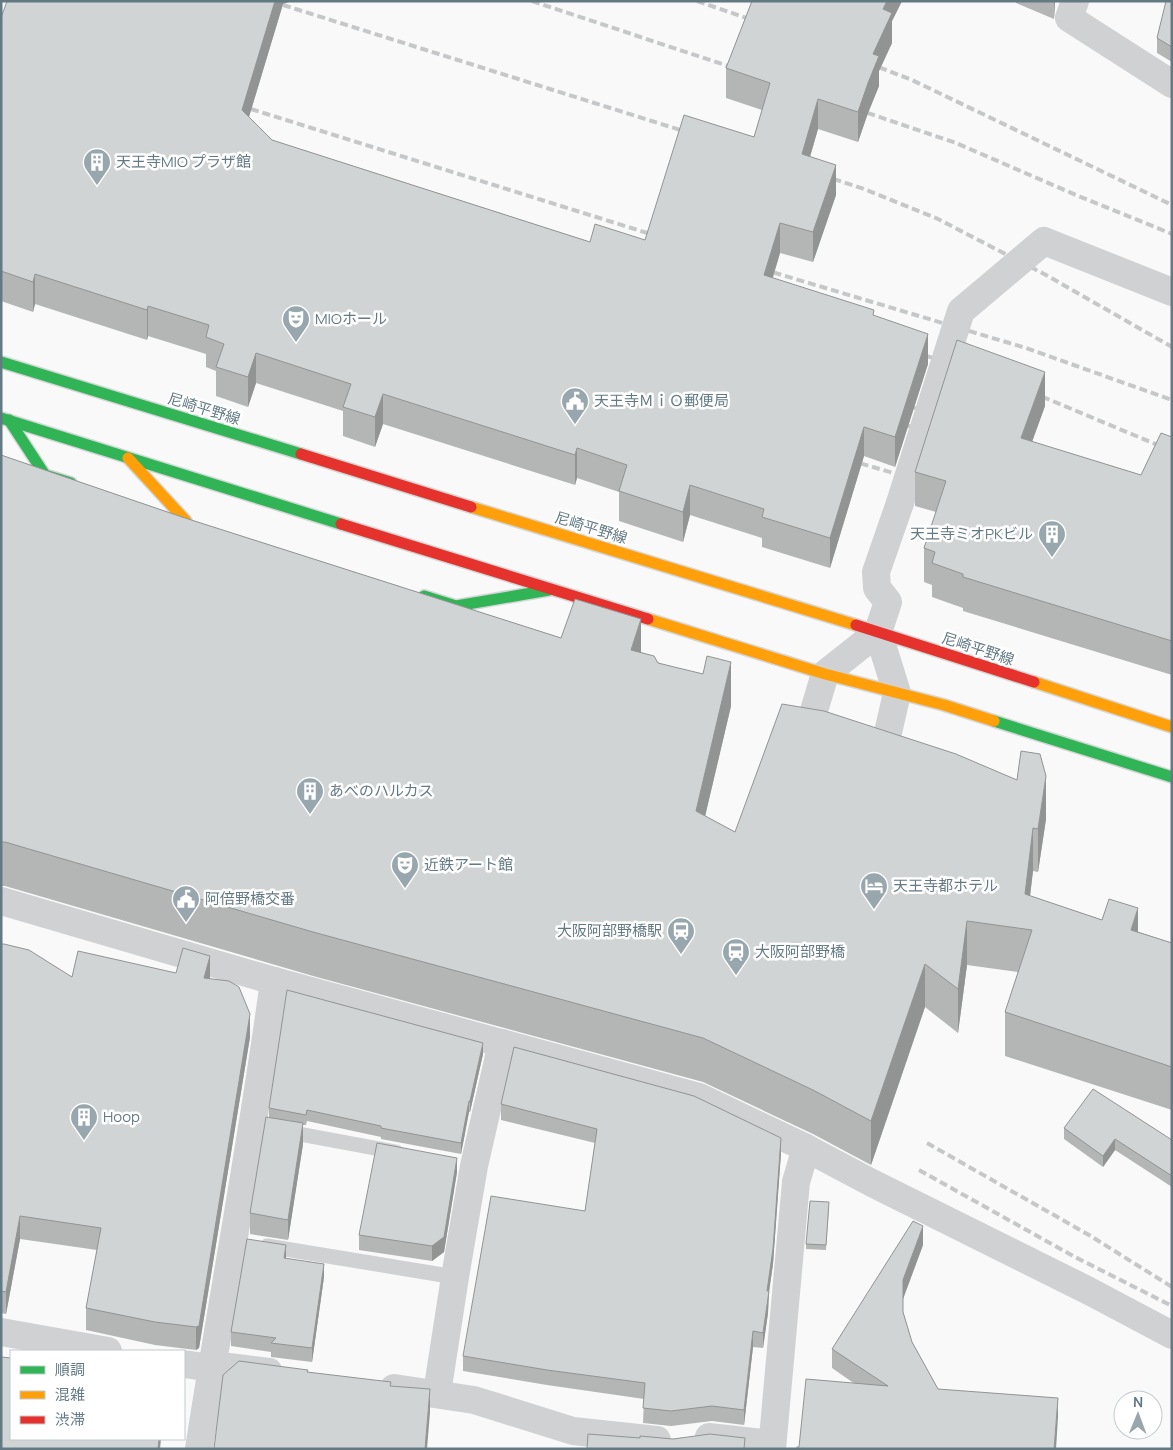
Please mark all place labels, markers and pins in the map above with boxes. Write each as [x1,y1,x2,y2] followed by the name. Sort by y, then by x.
[82,147,112,186] building icon: 天王寺MIO プラザ館
[116,151,251,172] place label: 天王寺MIO プラザ館
[281,304,311,343] theatre icon: MIOホール
[315,308,387,329] place label: MIOホール
[560,386,590,425] public building icon: 天王寺ＭｉＯ郵便局
[594,390,729,411] place label: 天王寺ＭｉＯ郵便局
[1037,519,1067,558] building icon: 天王寺ミオPKビル
[910,523,1033,544] place label: 天王寺ミオPKビル
[295,776,325,815] building icon: あべのハルカス
[329,780,434,801] place label: あべのハルカス
[390,850,420,889] theatre icon: 近鉄アート館
[424,854,513,875] place label: 近鉄アート館
[859,871,889,910] hotel icon: 天王寺都ホテル
[893,875,998,896] place label: 天王寺都ホテル
[171,884,201,923] public building icon: 阿倍野橋交番
[205,888,295,909] place label: 阿倍野橋交番
[666,916,696,955] station icon: 大阪阿部野橋駅
[557,920,662,941] place label: 大阪阿部野橋駅
[721,937,751,976] station icon: 大阪阿部野橋
[755,941,845,962] place label: 大阪阿部野橋
[69,1102,99,1141] building icon: Hoop
[103,1106,140,1127] place label: Hoop

